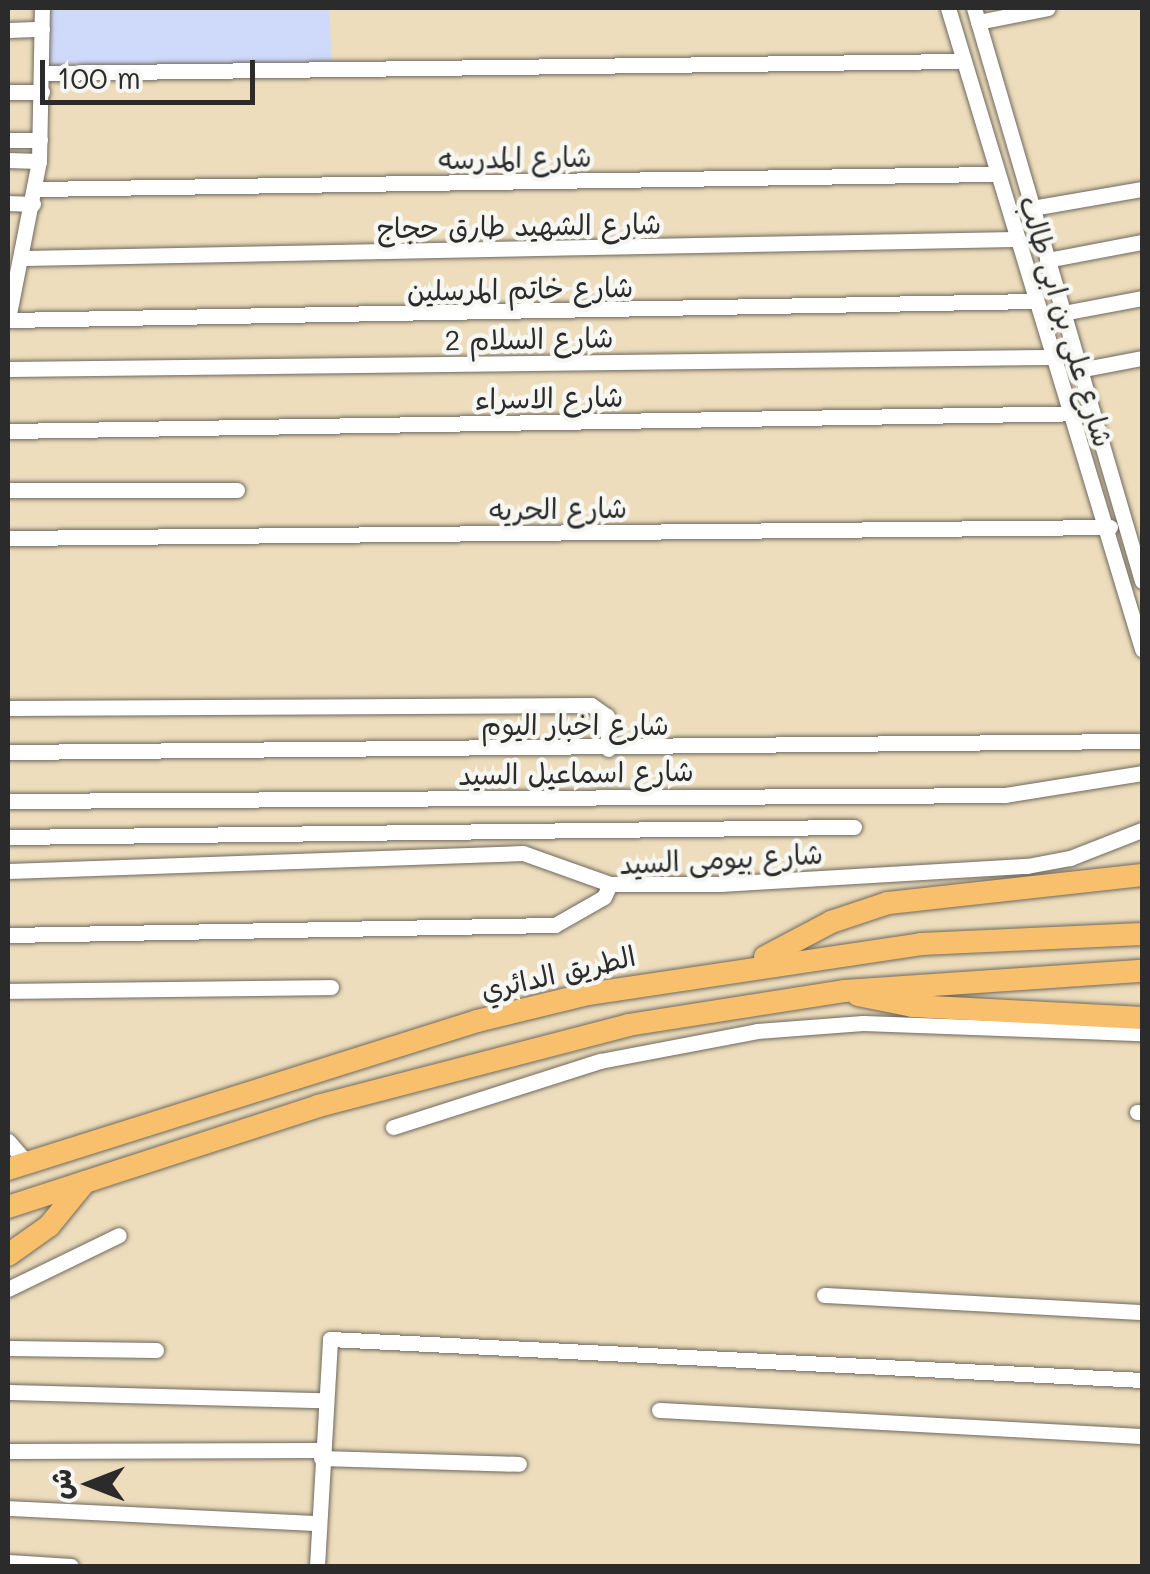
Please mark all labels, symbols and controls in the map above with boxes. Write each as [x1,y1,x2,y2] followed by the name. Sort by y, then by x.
[45,40,260,102] scale bar
[57,57,141,97] text: 100 m
[438,139,592,175] street label: شارع المدرسه
[1013,191,1121,451] street label: شارع على بن ابى طالب
[376,206,662,244] street label: شارع الشهيد طارق حجاج
[406,269,634,307] street label: شارع خاتم المرسلين
[444,320,614,356] street label: شارع السلام 2
[474,379,624,415] street label: شارع الاسراء
[489,490,627,526] street label: شارع الحريه
[481,707,669,741] street label: شارع اخبار اليوم
[458,753,694,791] street label: شارع اسماعيل السيد
[618,836,824,880] street label: شارع بيومى السيد
[477,938,639,1006] street label: الطريق الدائري
[40,1434,140,1534] north arrow
[42,1469,78,1499] text: ش

